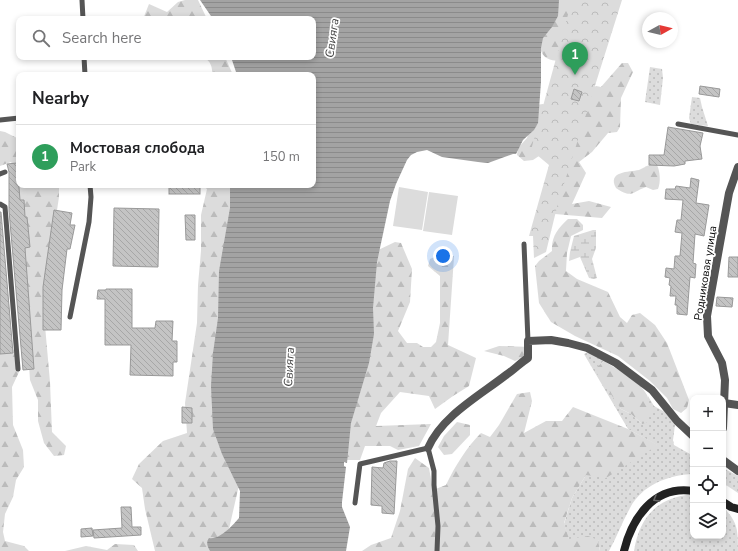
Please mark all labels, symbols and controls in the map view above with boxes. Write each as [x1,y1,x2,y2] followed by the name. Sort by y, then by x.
[642,12,678,48] north arrow
[16,16,316,60] search box
[321,17,343,59] water label: Свияга
[30,27,52,49] icon: search
[62,28,142,48] text: Search here
[562,42,588,75] pin: 1
[32,87,89,110] text: Nearby
[70,138,205,158] text: Мостовая слобода
[41,148,49,166] text: 1
[262,148,300,166] text: 150 m
[70,158,96,176] text: Park
[691,225,720,322] street label: Родниковая улица
[433,246,453,266] your location
[280,347,298,387] water label: Свияга
[690,395,726,539] map controls
[690,395,726,431] button: +
[690,431,726,467] button: −
[690,467,726,503] button: locate
[653,495,660,502] one-way arrow
[690,503,726,539] button: layers

